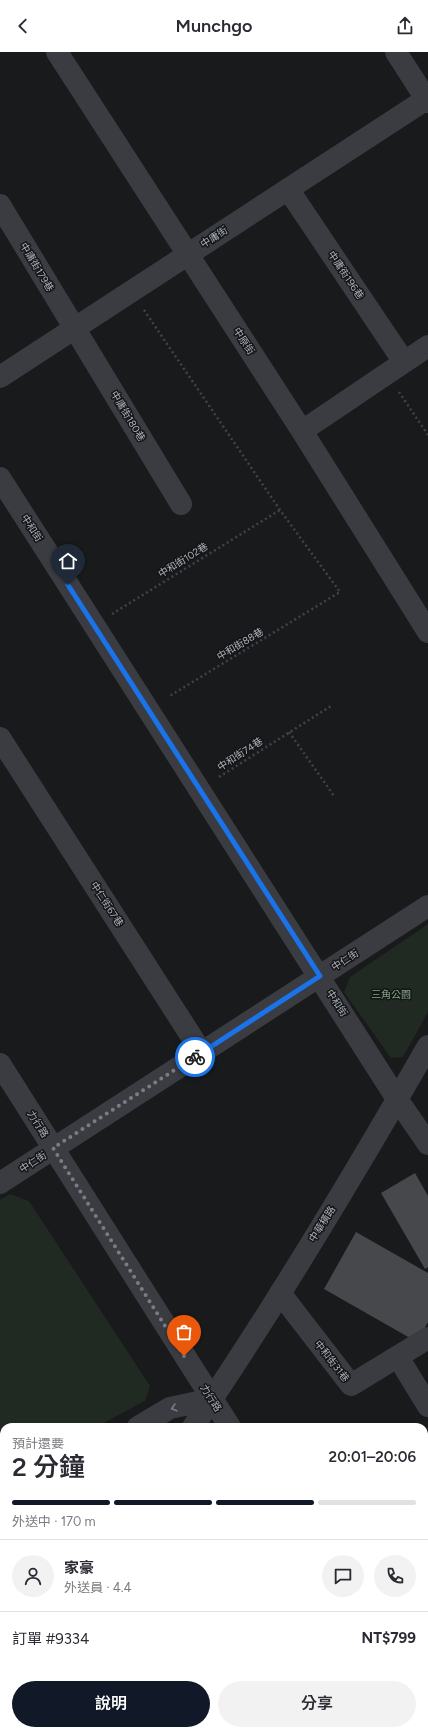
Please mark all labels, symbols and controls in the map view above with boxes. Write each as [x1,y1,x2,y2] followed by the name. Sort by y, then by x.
[12,15,34,37] icon: back
[176,15,252,37] text: Munchgo
[394,15,416,37] icon: share
[198,223,230,251] street label: 中庸街
[17,240,57,294] street label: 中庸街179巷
[325,248,367,302] street label: 中庸街196巷
[230,325,258,357] street label: 中原街
[108,388,148,444] street label: 中庸街180巷
[18,512,46,544] street label: 中和街
[156,540,210,580] street label: 中和街102巷
[51,544,85,585] pin
[57,550,79,572] icon: home
[214,625,266,663] street label: 中和街88巷
[215,734,265,774] street label: 中和街74巷
[88,879,126,929] street label: 中仁街67巷
[329,946,361,974] street label: 中仁街
[323,987,351,1019] street label: 中和街
[371,988,411,1001] park label: 三角公園
[175,1037,215,1077] courier
[184,1046,206,1068] icon: bike
[25,1108,51,1140] street label: 力行路
[17,1148,49,1176] street label: 中仁街
[306,1204,338,1244] street label: 中華橫路
[167,1315,201,1356] pin
[173,1321,195,1343] icon: bag
[312,1337,352,1385] street label: 中和街31巷
[197,1382,225,1414] street label: 力行路
[170,1403,177,1412] one-way arrow
[12,1436,64,1451] text: 預計還要
[329,1448,416,1466] text: 20:01–20:06
[12,1451,85,1483] text: 2 分鐘
[12,1514,96,1529] text: 外送中 · 170 m
[12,1555,54,1597] button: person
[322,1555,364,1597] button: chat
[374,1555,416,1597] button: phone
[64,1559,94,1577] text: 家豪
[64,1580,132,1595] text: 外送員 · 4.4
[362,1629,416,1647] text: NT$799
[12,1630,89,1648] text: 訂單 #9334
[12,1681,210,1727] button: 說明
[218,1681,416,1727] button: 分享

